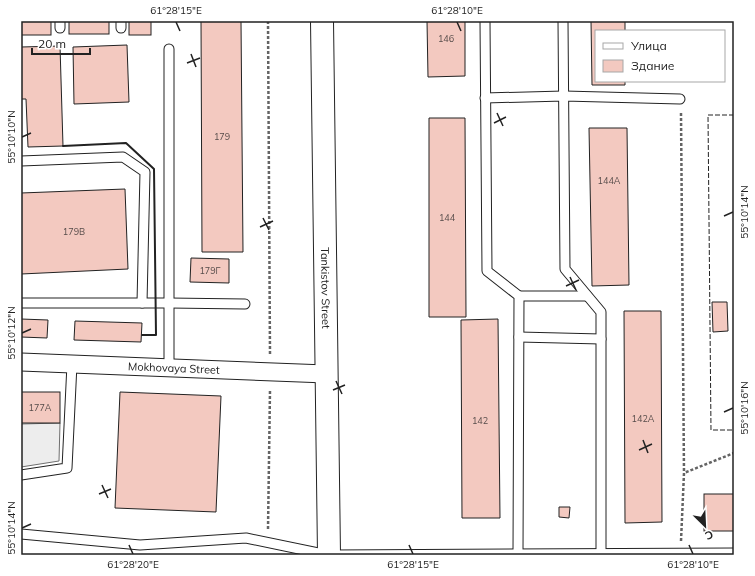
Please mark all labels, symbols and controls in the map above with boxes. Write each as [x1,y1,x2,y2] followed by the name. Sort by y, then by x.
[150,4,202,17] text: 61°28'15"E
[431,4,483,17] text: 61°28'10"E
[32,30,90,56] scale bar
[595,30,725,82] legend
[438,33,454,44] house number: 146
[38,36,66,51] text: 20 m
[630,38,667,53] text: Улица
[631,58,675,73] text: Здание
[5,110,18,164] text: 55°10'10"N
[214,131,230,142] house number: 179
[598,175,621,186] house number: 144А
[738,185,751,239] text: 55°10'14"N
[439,212,456,223] house number: 144
[63,226,85,237] house number: 179В
[318,247,333,329] street label: Tankistov Street
[199,265,221,276] house number: 179Г
[5,306,18,360] text: 55°10'12"N
[128,359,220,377] street label: Mokhovaya Street
[738,381,751,435] text: 55°10'16"N
[29,402,52,413] house number: 177А
[632,413,655,424] house number: 142А
[472,415,488,426] house number: 142
[5,501,18,555] text: 55°10'14"N
[685,506,725,546] north arrow
[702,527,715,543] text: С
[107,558,159,571] text: 61°28'20"E
[387,558,439,571] text: 61°28'15"E
[667,558,719,571] text: 61°28'10"E

